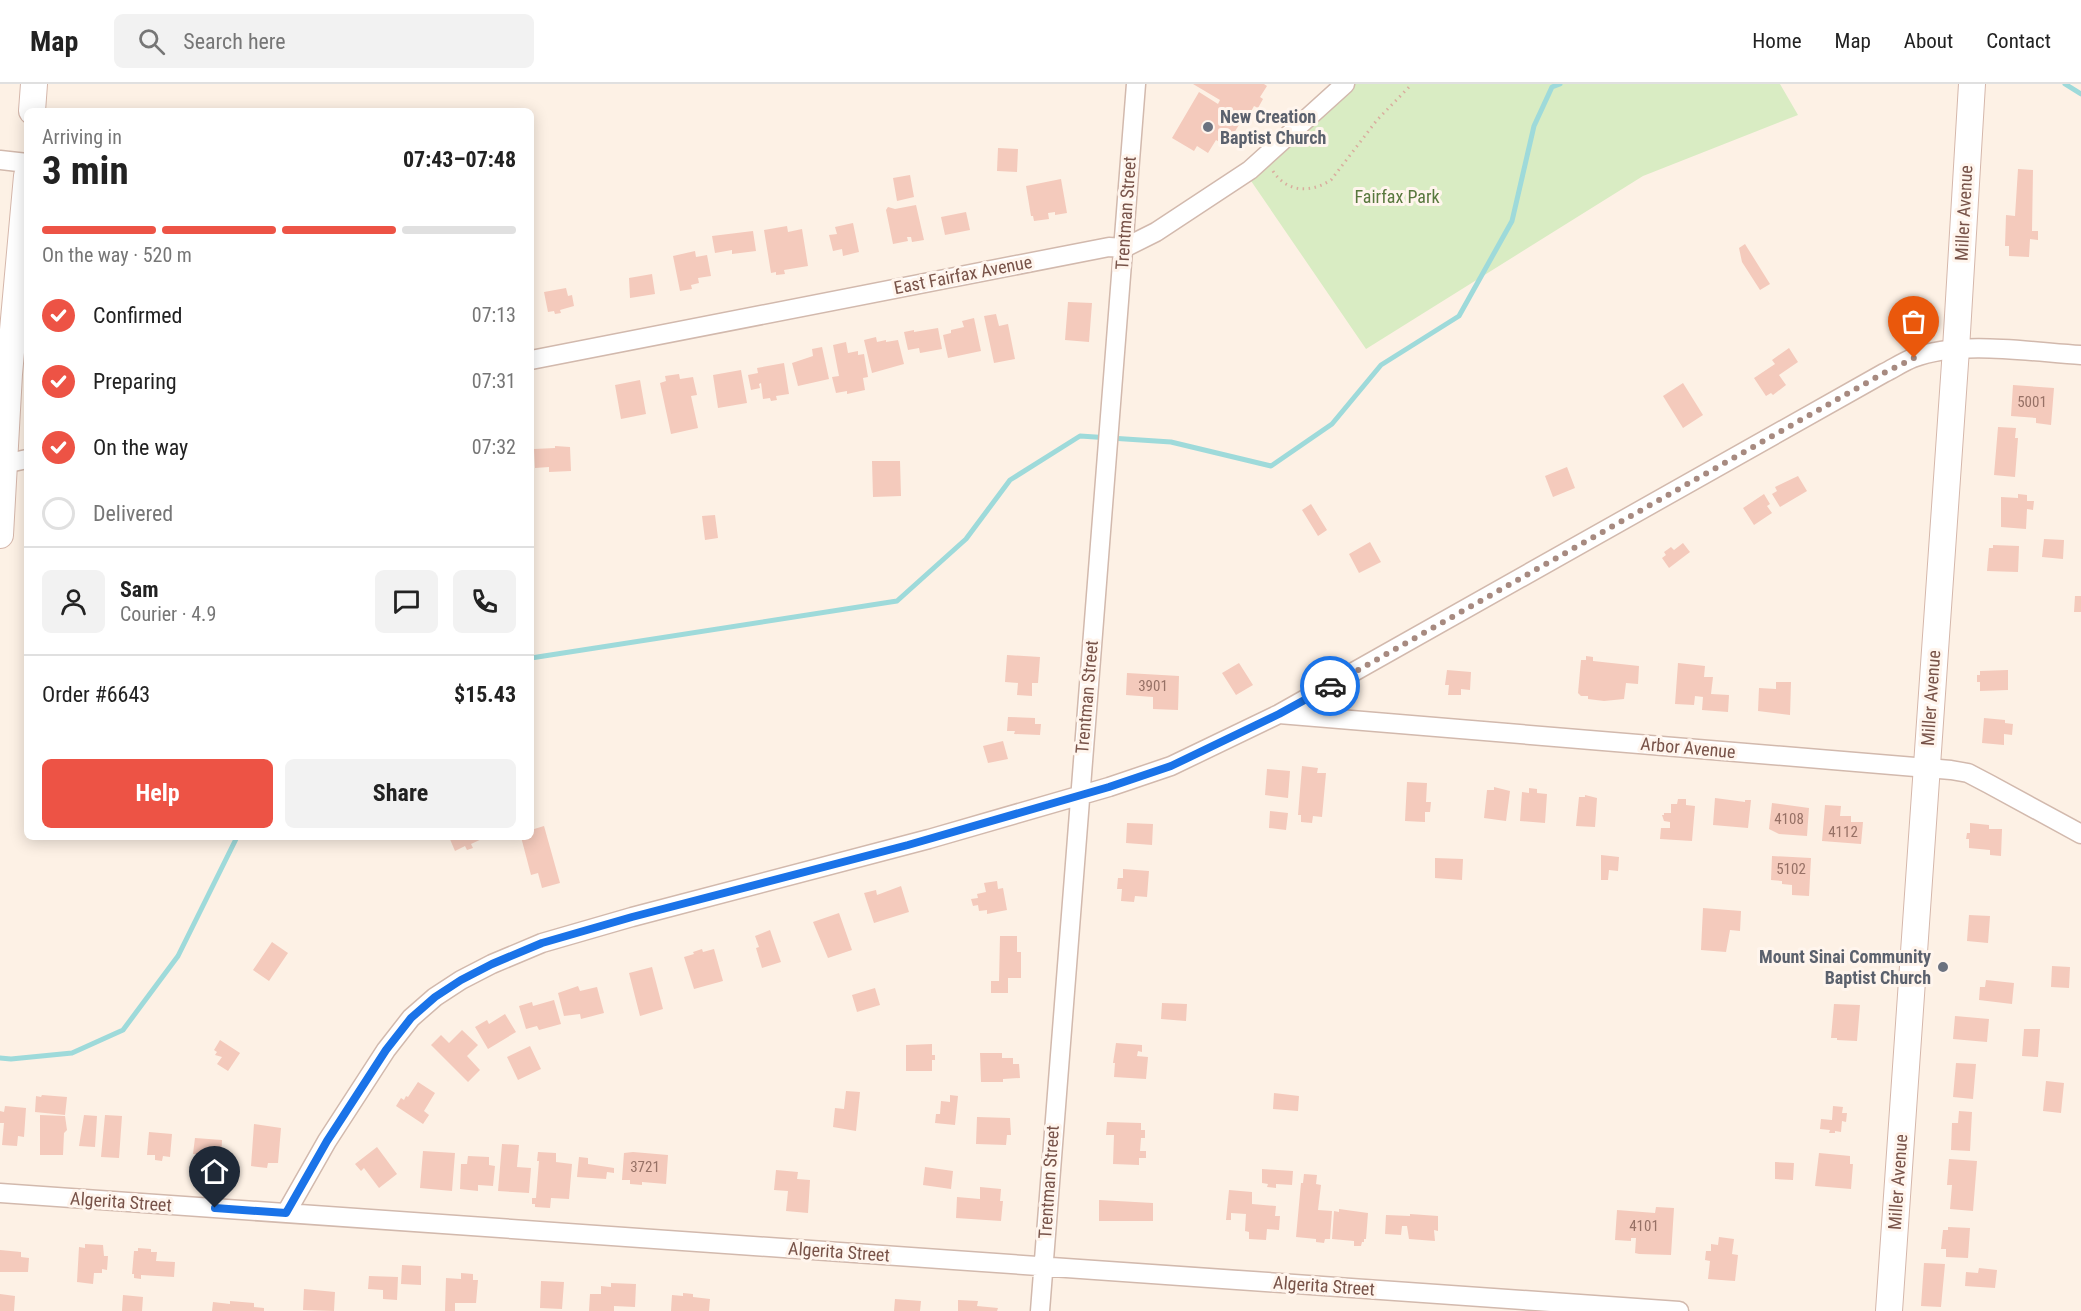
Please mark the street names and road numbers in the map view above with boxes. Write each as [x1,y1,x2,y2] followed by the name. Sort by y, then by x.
[1111,156,1140,270] street label: Trentman Street
[1951,165,1976,261] street label: Miller Avenue
[892,251,1034,298] street label: East Fairfax Avenue
[1071,639,1102,755] street label: Trentman Street
[1917,649,1944,747] street label: Miller Avenue
[1640,733,1736,762] street label: Arbor Avenue
[1034,1125,1063,1239] street label: Trentman Street
[1884,1133,1911,1231] street label: Miller Avenue
[70,1187,172,1216] street label: Algerita Street
[788,1237,890,1266] street label: Algerita Street
[1273,1271,1375,1300] street label: Algerita Street

